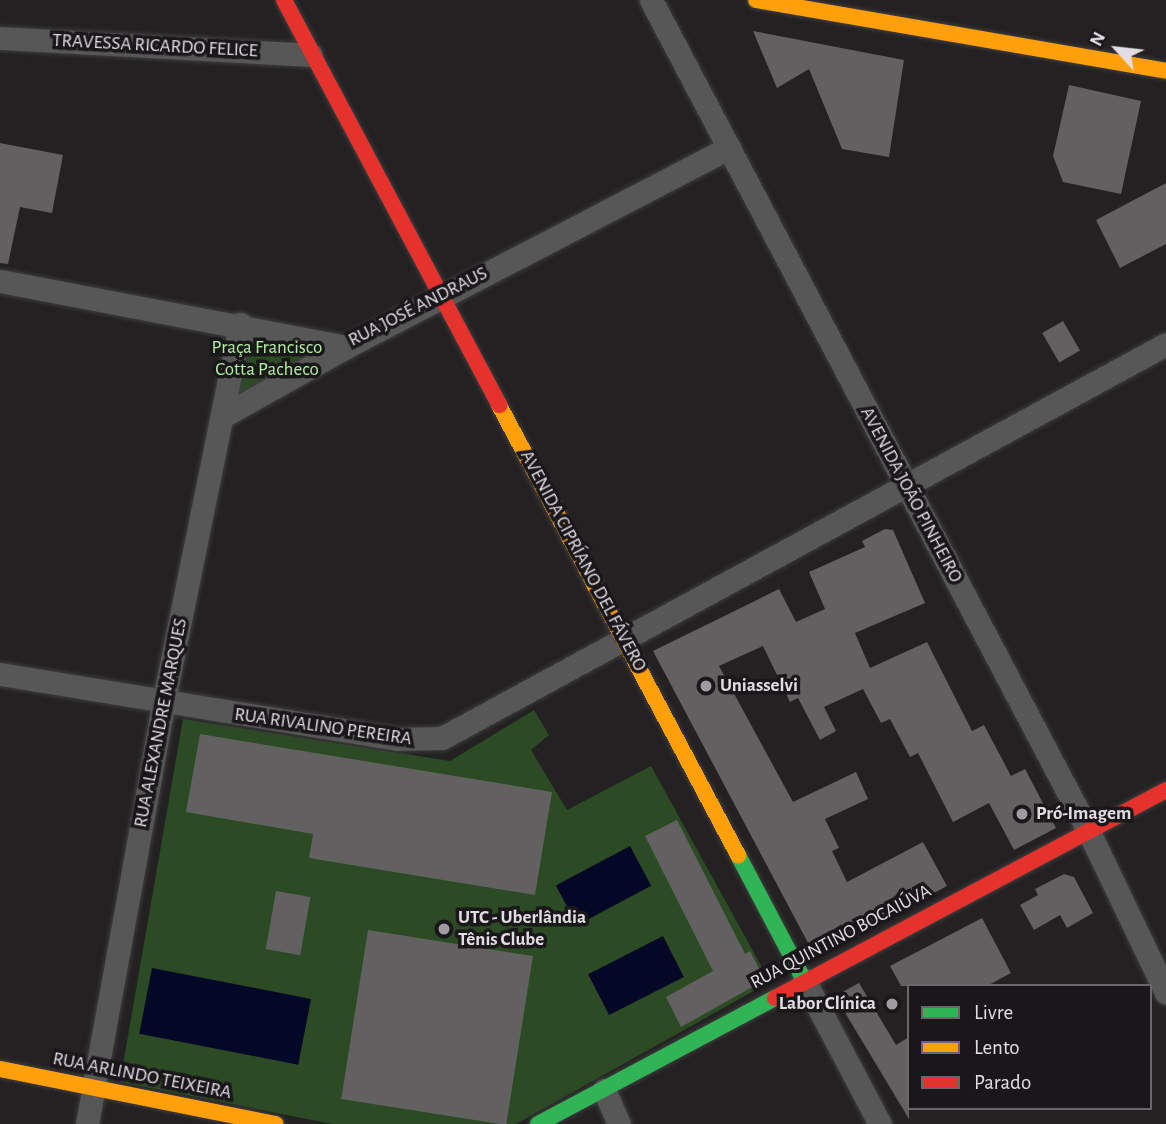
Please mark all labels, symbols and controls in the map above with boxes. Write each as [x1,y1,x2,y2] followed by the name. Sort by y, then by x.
[1082,14,1152,84] north arrow
[52,29,258,63] street label: TRAVESSA RICARDO FELICE
[1086,29,1109,49] text: N
[345,262,491,352] street label: RUA JOSÉ ANDRAUS
[212,337,322,381] park label: Praça Francisco Cotta Pacheco
[855,403,967,587] street label: AVENIDA JOÃO PINHEIRO
[515,447,651,675] street label: AVENIDA CIPRÍANO DEL FÁVERO
[130,616,192,830] street label: RUA ALEXANDRE MARQUES
[720,675,798,697] place label: Uniasselvi
[698,678,714,694] marker: Uniasselvi
[233,703,413,751] street label: RUA RIVALINO PEREIRA
[1036,803,1131,825] place label: Pró-Imagem
[1014,806,1030,822] marker: Pró-Imagem
[747,880,935,994] street label: RUA QUINTINO BOCAIÚVA
[458,907,586,951] place label: UTC - Uberlândia Tênis Clube
[436,921,452,937] marker: UTC - Uberlândia Tênis Clube
[907,984,1152,1110] legend
[779,993,876,1015] place label: Labor Clínica
[882,994,902,1014] marker: Labor Clínica
[974,1002,1013,1023] text: Livre
[974,1037,1020,1058] text: Lento
[51,1047,233,1105] street label: RUA ARLINDO TEIXEIRA
[974,1072,1031,1093] text: Parado

